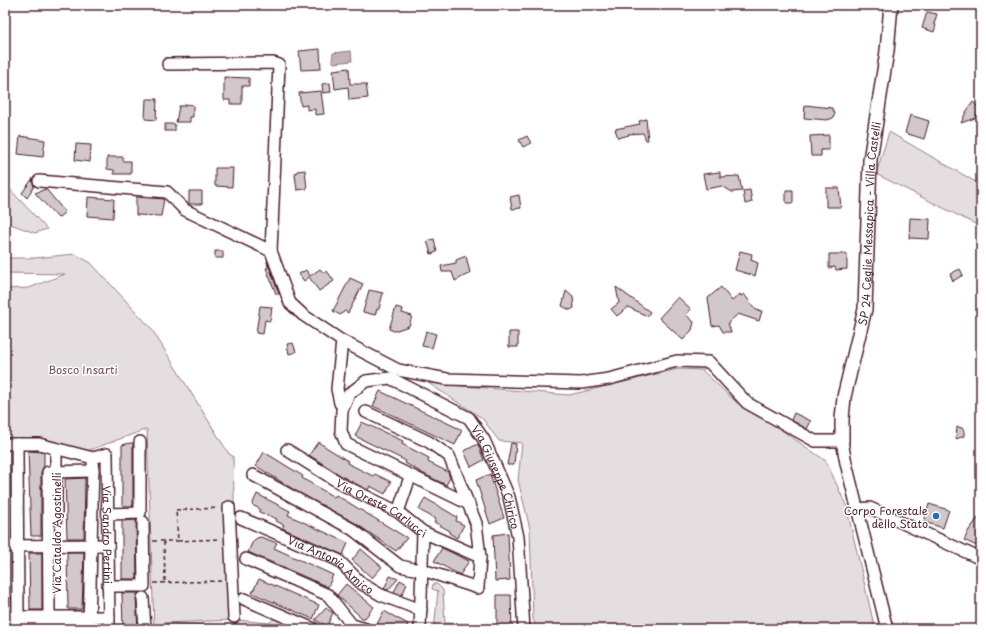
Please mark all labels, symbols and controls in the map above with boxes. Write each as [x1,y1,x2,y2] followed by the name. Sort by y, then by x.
[853,120,884,327] street label: SP 24 Ceglie Messapica - Villa Castelli
[48,361,118,378] park label: Bosco Insarti
[468,421,524,531] street label: Via Giuseppe Chirico
[48,472,65,594] street label: Via Cataldo Agostinelli
[333,474,429,541] street label: Via Oreste Carlucci
[99,485,117,584] street label: Via Sandro Pertini
[844,502,928,532] place label: Corpo Forestale dello Stato
[931,511,941,521] marker: Corpo Forestale dello Stato
[285,531,377,598] street label: Via Antonio Amico

